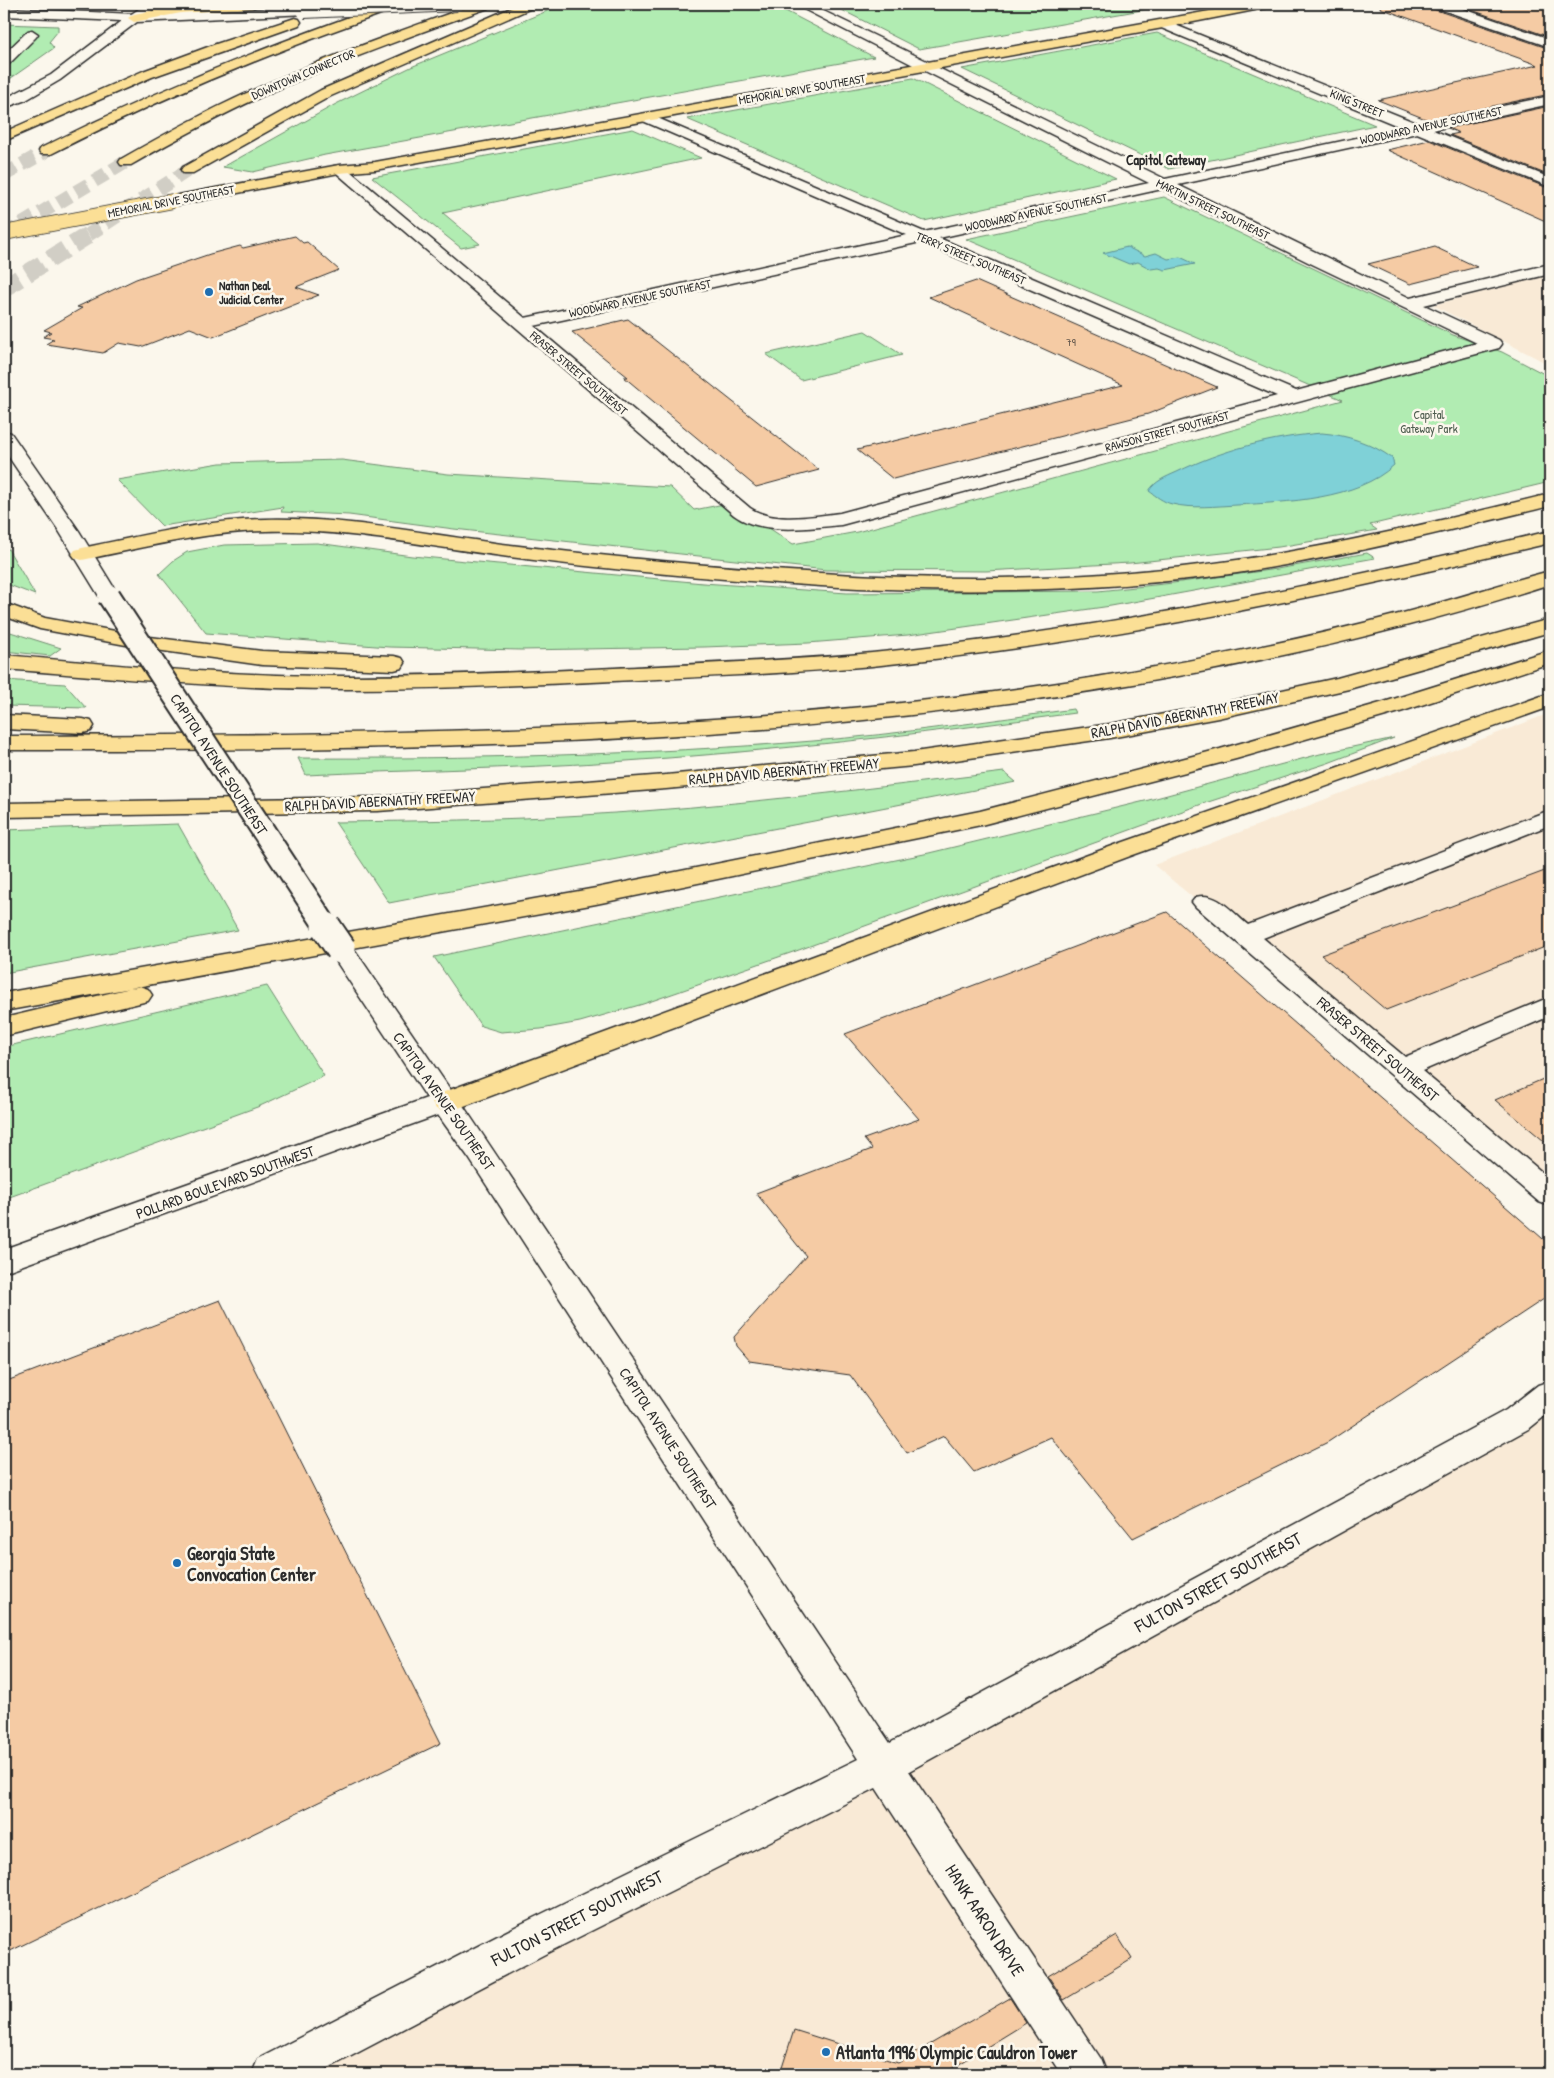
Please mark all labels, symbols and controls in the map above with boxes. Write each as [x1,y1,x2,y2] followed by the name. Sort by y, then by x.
[249,44,358,103] street label: DOWNTOWN CONNECTOR
[737,69,867,109] street label: MEMORIAL DRIVE SOUTHEAST
[1327,84,1387,122] street label: KING STREET
[1358,102,1504,148] street label: WOODWARD AVENUE SOUTHEAST
[1126,150,1206,171] district label: Capitol Gateway
[1154,174,1273,244] street label: MARTIN STREET SOUTHEAST
[106,180,236,222] street label: MEMORIAL DRIVE SOUTHEAST
[963,189,1109,235] street label: WOODWARD AVENUE SOUTHEAST
[913,227,1029,289] street label: TERRY STREET SOUTHEAST
[567,275,713,321] street label: WOODWARD AVENUE SOUTHEAST
[219,277,284,308] place label: Nathan Deal Judicial Center
[203,286,215,298] marker: Nathan Deal Judicial Center
[526,326,632,419] street label: FRASER STREET SOUTHEAST
[1066,335,1076,349] house number: 79
[1103,406,1231,456] street label: RAWSON STREET SOUTHEAST
[1400,406,1458,437] park label: Capital Gateway Park
[1089,686,1281,744] street label: RALPH DAVID ABERNATHY FREEWAY
[165,689,273,840] street label: CAPITOL AVENUE SOUTHEAST
[688,752,880,790] street label: RALPH DAVID ABERNATHY FREEWAY
[284,785,476,816] street label: RALPH DAVID ABERNATHY FREEWAY
[1312,991,1444,1107] street label: FRASER STREET SOUTHEAST
[388,1028,500,1175] street label: CAPITOL AVENUE SOUTHEAST
[133,1140,318,1224] street label: POLLARD BOULEVARD SOUTHWEST
[614,1363,722,1514] street label: CAPITOL AVENUE SOUTHEAST
[1129,1525,1306,1639] street label: FULTON STREET SOUTHEAST
[187,1541,316,1587] place label: Georgia State Convocation Center
[171,1557,183,1569] marker: Georgia State Convocation Center
[939,1859,1031,1981] street label: HANK AARON DRIVE
[486,1864,668,1973] street label: FULTON STREET SOUTHWEST
[836,2040,1077,2066] place label: Atlanta 1996 Olympic Cauldron Tower
[820,2046,832,2058] marker: Atlanta 1996 Olympic Cauldron Tower

